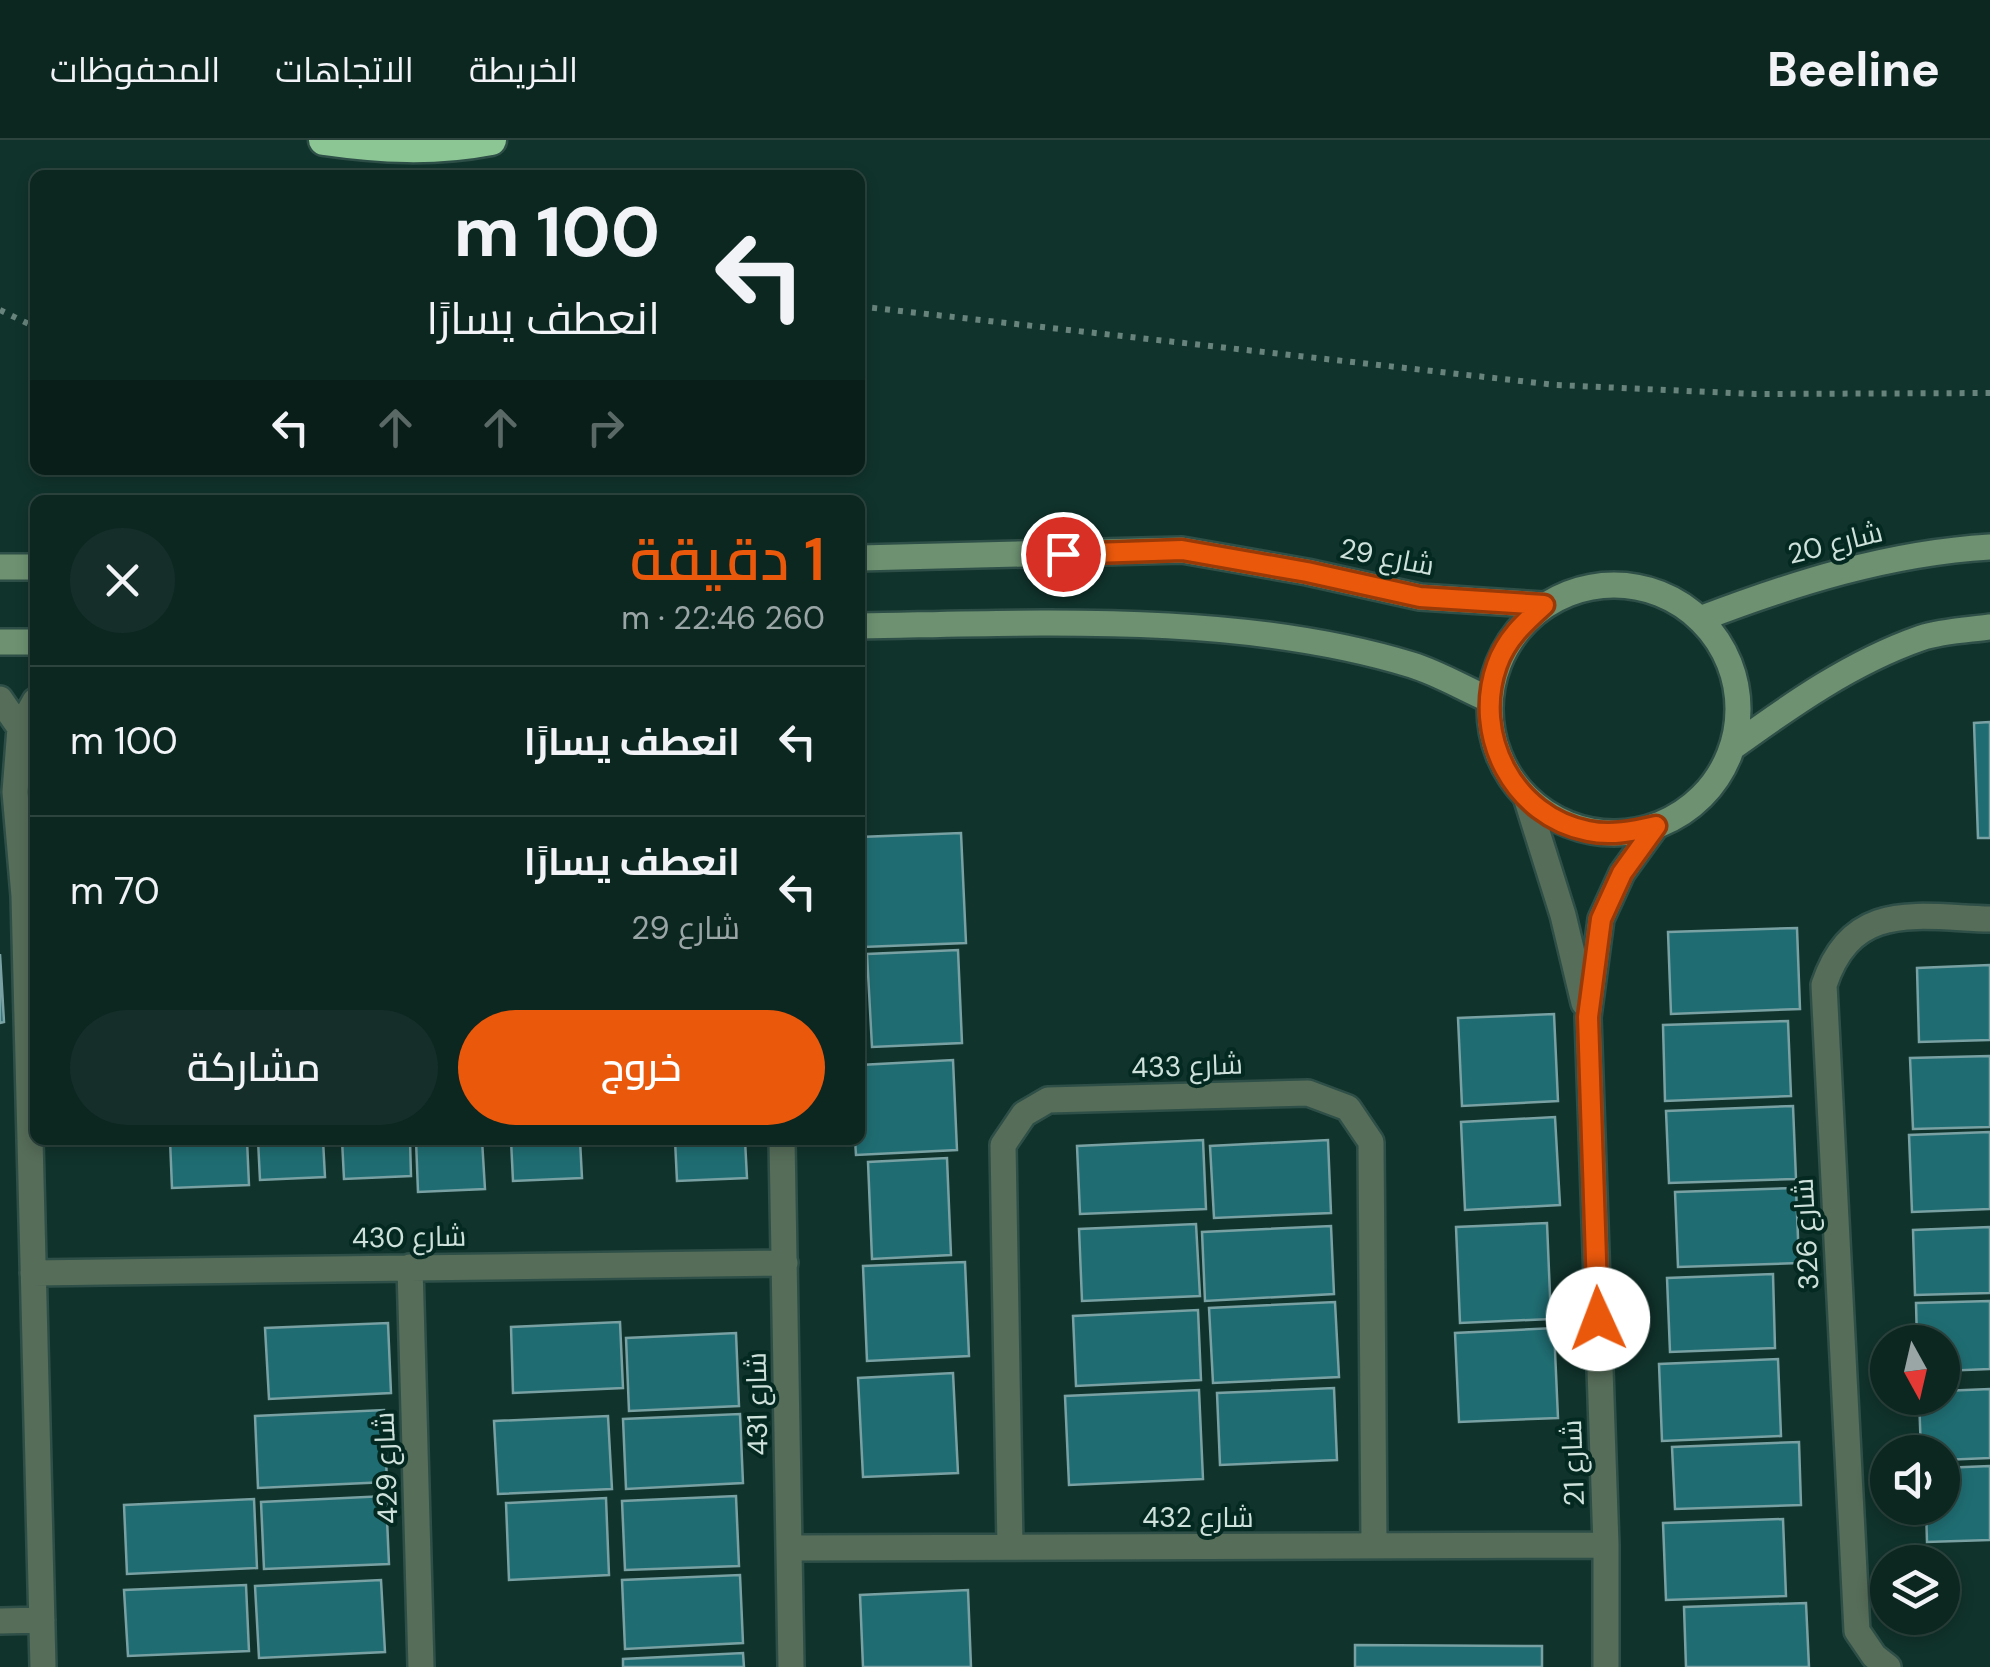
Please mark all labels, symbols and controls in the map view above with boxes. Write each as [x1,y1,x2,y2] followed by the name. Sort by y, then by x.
[1767,38,1940,101] text: Beeline
[50,47,220,93] text: المحفوظات
[275,47,414,93] text: الاتجاهات
[469,47,578,93] text: الخريطة
[454,187,660,278] text: 100 m
[695,210,825,340] icon: left
[426,289,660,348] text: انعطف يسارًا
[263,400,318,455] icon: left
[368,400,423,455] icon: ahead
[473,400,528,455] icon: ahead
[578,400,633,455] icon: right
[1021,512,1106,597] pin
[1784,513,1886,573] street label: شارع 20
[630,520,825,599] text: 1 دقيقة
[1036,527,1091,582] icon: arrive
[70,528,175,633] button: close
[1337,530,1437,584] street label: شارع 29
[621,597,825,639] text: 260 m · 22:46
[770,714,825,769] icon: left
[70,716,178,766] text: 100 m
[524,717,740,767] text: انعطف يسارًا
[524,837,740,887] text: انعطف يسارًا
[770,864,825,919] icon: left
[70,866,160,916] text: 70 m
[631,907,740,949] text: شارع 29
[70,1010,438,1125] button: مشاركة
[458,1010,825,1125] button: خروج
[1130,1046,1244,1086] street label: شارع 433
[1785,1177,1827,1291] street label: شارع 326
[351,1218,467,1256] street label: شارع 430
[1546,1267,1650,1371] position arrow
[1870,1325,1960,1415] north arrow
[1870,1325,1960,1635] map controls
[738,1352,776,1456] street label: شارع 431
[366,1411,406,1525] street label: شارع 429
[1553,1419,1593,1507] street label: شارع 21
[1870,1435,1960,1525] button: sound
[1142,1499,1254,1536] street label: شارع 432
[1870,1545,1960,1635] button: layers

